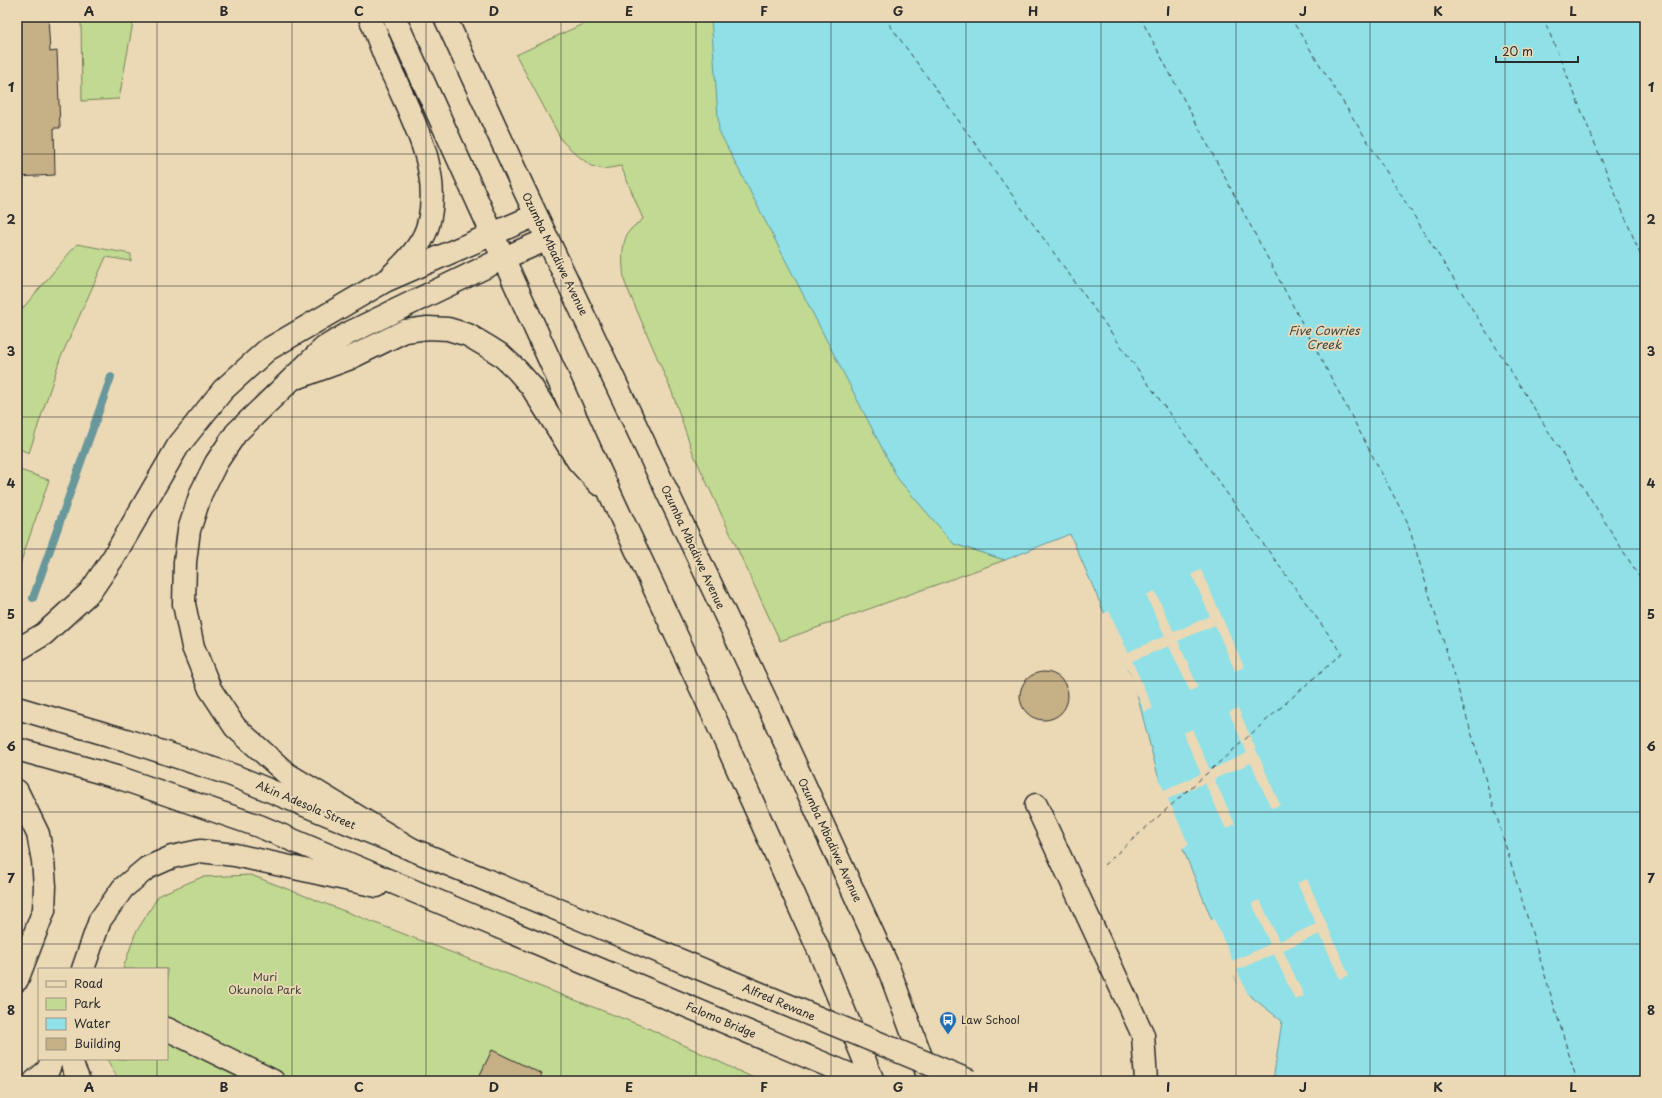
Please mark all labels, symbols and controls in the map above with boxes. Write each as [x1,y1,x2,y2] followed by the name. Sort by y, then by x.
[84,1,94,20] text: A
[220,1,229,20] text: B
[354,1,364,20] text: C
[489,1,499,20] text: D
[625,1,633,20] text: E
[760,1,768,20] text: F
[893,1,903,20] text: G
[1028,1,1038,20] text: H
[1166,1,1170,20] text: I
[1299,1,1307,20] text: J
[1433,1,1443,20] text: K
[1569,1,1577,20] text: L
[1496,38,1578,64] scale bar
[1502,42,1533,60] text: 20 m
[8,77,14,96] text: 1
[1648,77,1654,96] text: 1
[518,189,593,318] street label: Ozumba Mbadiwe Avenue
[6,209,16,228] text: 2
[1646,209,1656,228] text: 2
[1288,321,1361,353] water label: Five Cowries Creek
[7,341,16,360] text: 3
[1647,341,1656,360] text: 3
[7,473,16,492] text: 4
[1647,473,1656,492] text: 4
[657,482,730,612] street label: Ozumba Mbadiwe Avenue
[7,604,15,623] text: 5
[1647,604,1655,623] text: 5
[6,736,16,755] text: 6
[1646,736,1656,755] text: 6
[794,775,867,905] street label: Ozumba Mbadiwe Avenue
[254,776,359,833] street label: Akin Adesola Street
[7,868,15,887] text: 7
[1647,868,1655,887] text: 7
[38,968,168,1060] legend
[228,968,302,998] park label: Muri Okunola Park
[74,974,103,992] text: Road
[740,979,818,1025] street label: Alfred Rewane
[74,994,101,1012] text: Park
[683,997,759,1042] street label: Falomo Bridge
[7,1000,15,1019] text: 8
[1647,1000,1655,1019] text: 8
[938,1010,958,1035] bus stop icon: Law School
[961,1011,1020,1028] place label: Law School
[74,1014,111,1032] text: Water
[74,1034,121,1052] text: Building
[84,1077,94,1096] text: A
[220,1077,229,1096] text: B
[354,1077,364,1096] text: C
[489,1077,499,1096] text: D
[625,1077,633,1096] text: E
[760,1077,768,1096] text: F
[893,1077,903,1096] text: G
[1028,1077,1038,1096] text: H
[1166,1077,1170,1096] text: I
[1299,1077,1307,1096] text: J
[1433,1077,1443,1096] text: K
[1569,1077,1577,1096] text: L

